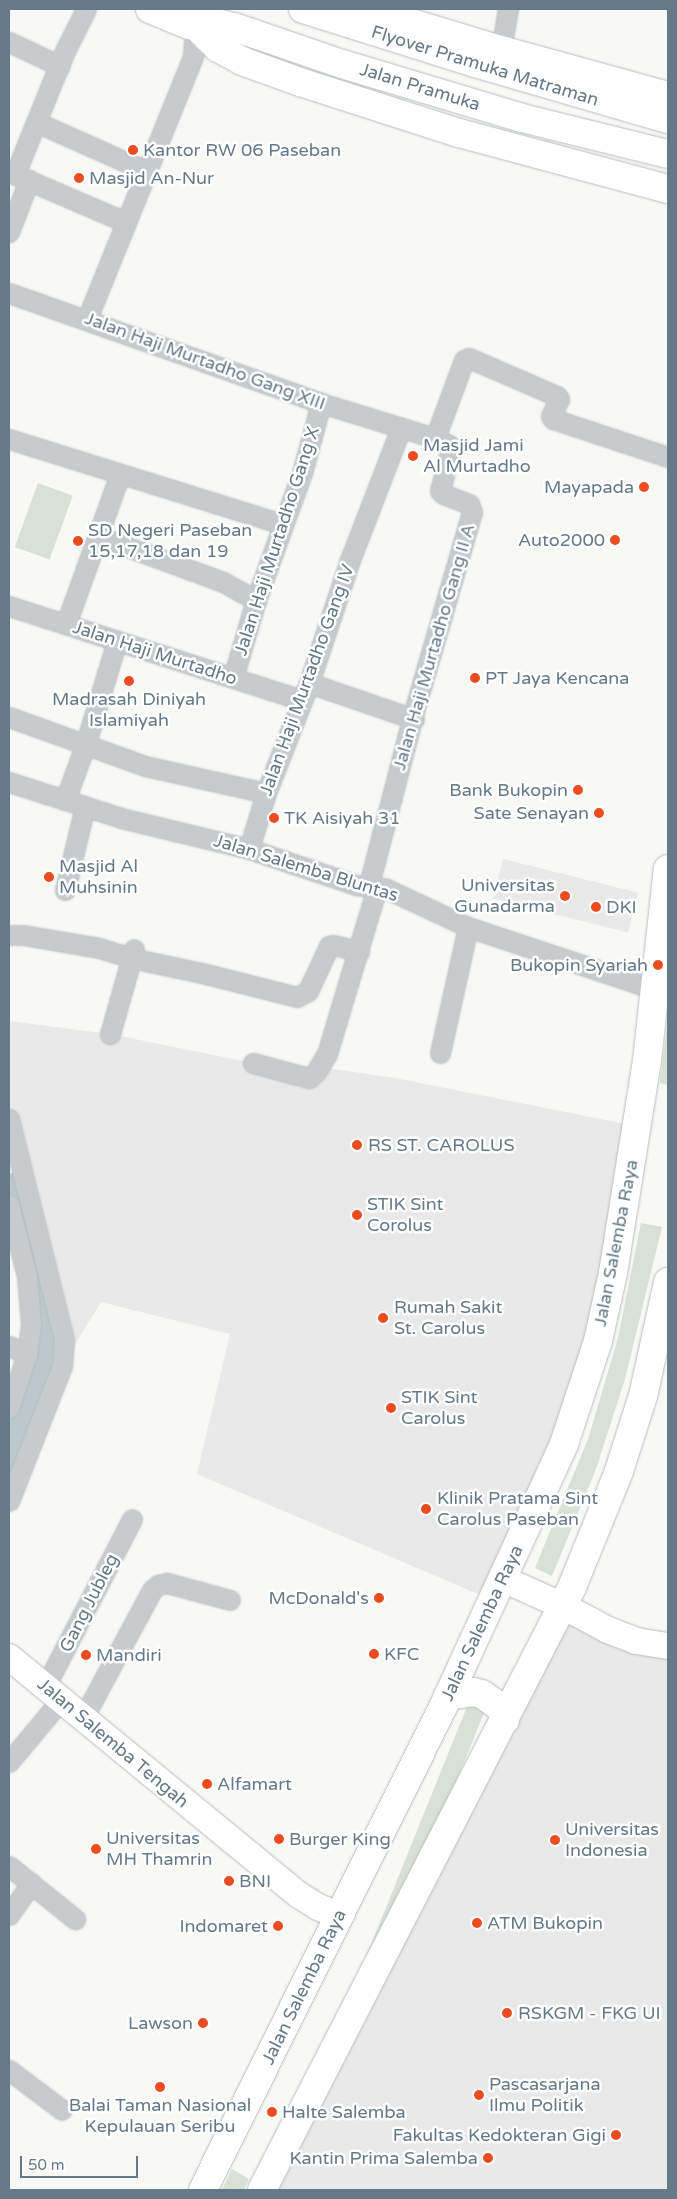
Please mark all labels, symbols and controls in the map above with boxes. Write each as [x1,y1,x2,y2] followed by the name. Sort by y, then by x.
[369,21,601,111] street label: Flyover Pramuka Matraman
[357,58,483,116] street label: Jalan Pramuka
[143,139,341,161] place label: Kantor RW 06 Paseban
[127,144,139,156] marker: Kantor RW 06 Paseban
[89,167,214,189] place label: Masjid An-Nur
[73,172,85,184] marker: Masjid An-Nur
[82,307,328,415] street label: Jalan Haji Murtadho Gang XIII
[230,424,324,658] street label: Jalan Haji Murtadho Gang X
[423,435,531,478] place label: Masjid Jami Al Murtadho
[407,450,419,462] marker: Masjid Jami Al Murtadho
[544,476,634,498] place label: Mayapada
[638,481,650,493] marker: Mayapada
[88,520,252,562] place label: SD Negeri Paseban 15,17,18 dan 19
[388,521,480,773] street label: Jalan Haji Murtadho Gang II A
[518,529,605,551] place label: Auto2000
[609,534,621,546] marker: Auto2000
[72,535,84,547] marker: SD Negeri Paseban 15,17,18 dan 19
[255,561,359,799] street label: Jalan Haji Murtadho Gang IV
[70,616,240,690] street label: Jalan Haji Murtadho
[485,667,629,689] place label: PT Jaya Kencana
[469,672,481,684] marker: PT Jaya Kencana
[123,675,135,687] marker: Madrasah Diniyah Islamiyah
[52,689,206,732] place label: Madrasah Diniyah Islamiyah
[449,779,568,801] place label: Bank Bukopin
[572,784,584,796] marker: Bank Bukopin
[474,802,589,824] place label: Sate Senayan
[284,807,401,829] place label: TK Aisiyah 31
[593,807,605,819] marker: Sate Senayan
[268,812,280,824] marker: TK Aisiyah 31
[211,830,401,906] street label: Jalan Salemba Bluntas
[59,856,138,899] place label: Masjid Al Muhsinin
[43,871,55,883] marker: Masjid Al Muhsinin
[454,875,555,918] place label: Universitas Gunadarma
[559,890,571,902] marker: Universitas Gunadarma
[606,896,637,918] place label: DKI
[590,901,602,913] marker: DKI
[510,954,648,976] place label: Bukopin Syariah
[652,959,664,971] marker: Bukopin Syariah
[368,1134,515,1156] place label: RS ST. CAROLUS
[350,1138,364,1152] marker: RS ST. CAROLUS
[589,1158,643,1328] street label: Jalan Salemba Raya
[367,1194,443,1236] place label: STIK Sint Corolus
[351,1209,363,1221] marker: STIK Sint Corolus
[394,1297,502,1340] place label: Rumah Sakit St. Carolus
[376,1311,390,1325] marker: Rumah Sakit St. Carolus
[401,1387,477,1430] place label: STIK Sint Carolus
[385,1402,397,1414] marker: STIK Sint Carolus
[437,1488,598,1530] place label: Klinik Pratama Sint Carolus Paseban
[419,1502,433,1516] marker: Klinik Pratama Sint Carolus Paseban
[436,1542,528,1704] street label: Jalan Salemba Raya
[55,1550,123,1656] street label: Gang Jubleg
[269,1587,369,1609] place label: McDonald's
[373,1592,385,1604] marker: McDonald's
[384,1643,419,1665] place label: KFC
[96,1644,162,1666] place label: Mandiri
[368,1648,380,1660] marker: KFC
[80,1649,92,1661] marker: Mandiri
[33,1673,193,1813] street label: Jalan Salemba Tengah
[217,1773,292,1795] place label: Alfamart
[201,1778,213,1790] marker: Alfamart
[565,1819,659,1862] place label: Universitas Indonesia
[106,1828,212,1870] place label: Universitas MH Thamrin
[289,1828,391,1850] place label: Burger King
[273,1833,285,1845] marker: Burger King
[549,1834,561,1846] marker: Universitas Indonesia
[90,1843,102,1855] marker: Universitas MH Thamrin
[239,1870,271,1892] place label: BNI
[223,1875,235,1887] marker: BNI
[257,1906,351,2068] street label: Jalan Salemba Raya
[487,1912,603,1934] place label: ATM Bukopin
[179,1915,268,1937] place label: Indomaret
[471,1917,483,1929] marker: ATM Bukopin
[272,1920,284,1932] marker: Indomaret
[518,2002,661,2024] place label: RSKGM - FKG UI
[500,2006,514,2020] marker: RSKGM - FKG UI
[128,2012,193,2034] place label: Lawson
[197,2017,209,2029] marker: Lawson
[489,2074,601,2116] place label: Pascasarjana Ilmu Politik
[154,2081,166,2093] marker: Balai Taman Nasional Kepulauan Seribu
[473,2089,485,2101] marker: Pascasarjana Ilmu Politik
[69,2095,251,2138] place label: Balai Taman Nasional Kepulauan Seribu
[282,2101,406,2123] place label: Halte Salemba
[266,2106,278,2118] marker: Halte Salemba
[393,2124,606,2146] place label: Fakultas Kedokteran Gigi
[610,2129,622,2141] marker: Fakultas Kedokteran Gigi
[22,2146,140,2178] scale bar
[290,2147,478,2169] place label: Kantin Prima Salemba
[482,2152,494,2164] marker: Kantin Prima Salemba
[28,2156,65,2174] text: 50 m

